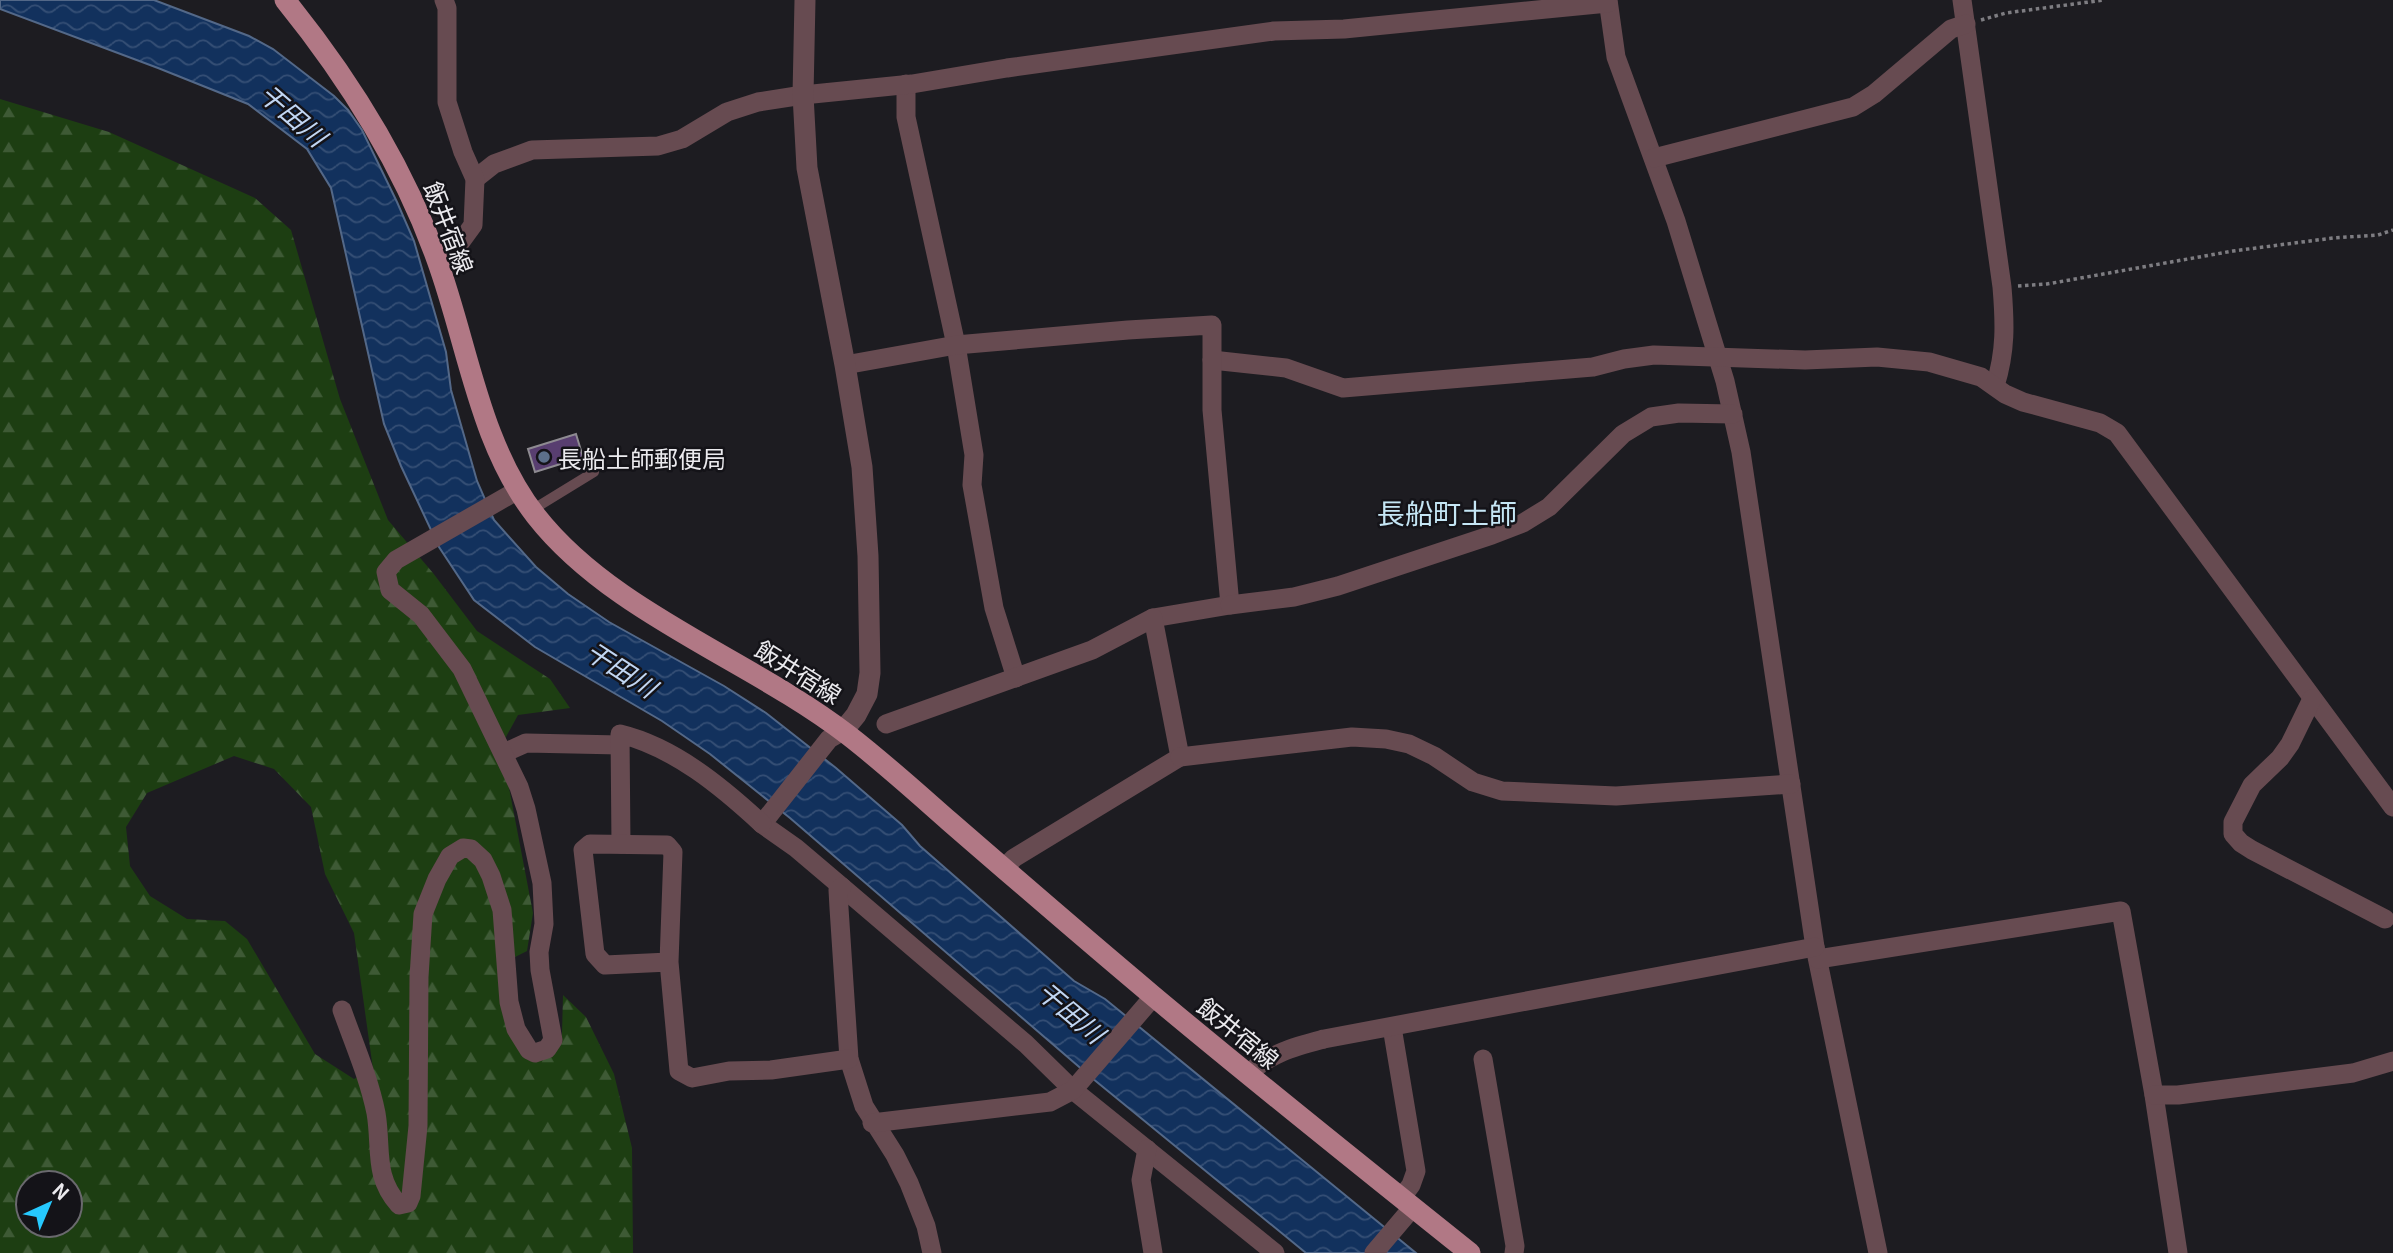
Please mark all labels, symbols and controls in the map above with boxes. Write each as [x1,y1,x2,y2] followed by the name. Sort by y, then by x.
[252,74,338,156] water label: 干田川
[416,176,484,278] street label: 飯井宿線
[558,440,726,475] place label: 長船土師郵便局
[536,449,552,465] marker: 長船土師郵便局
[1377,492,1517,532] district label: 長船町土師
[579,631,667,706] water label: 干田川
[749,631,849,711] street label: 飯井宿線
[1030,972,1116,1052] water label: 干田川
[1191,988,1287,1076] street label: 飯井宿線
[14,1169,84,1239] north arrow
[47,1176,76,1205] text: N

